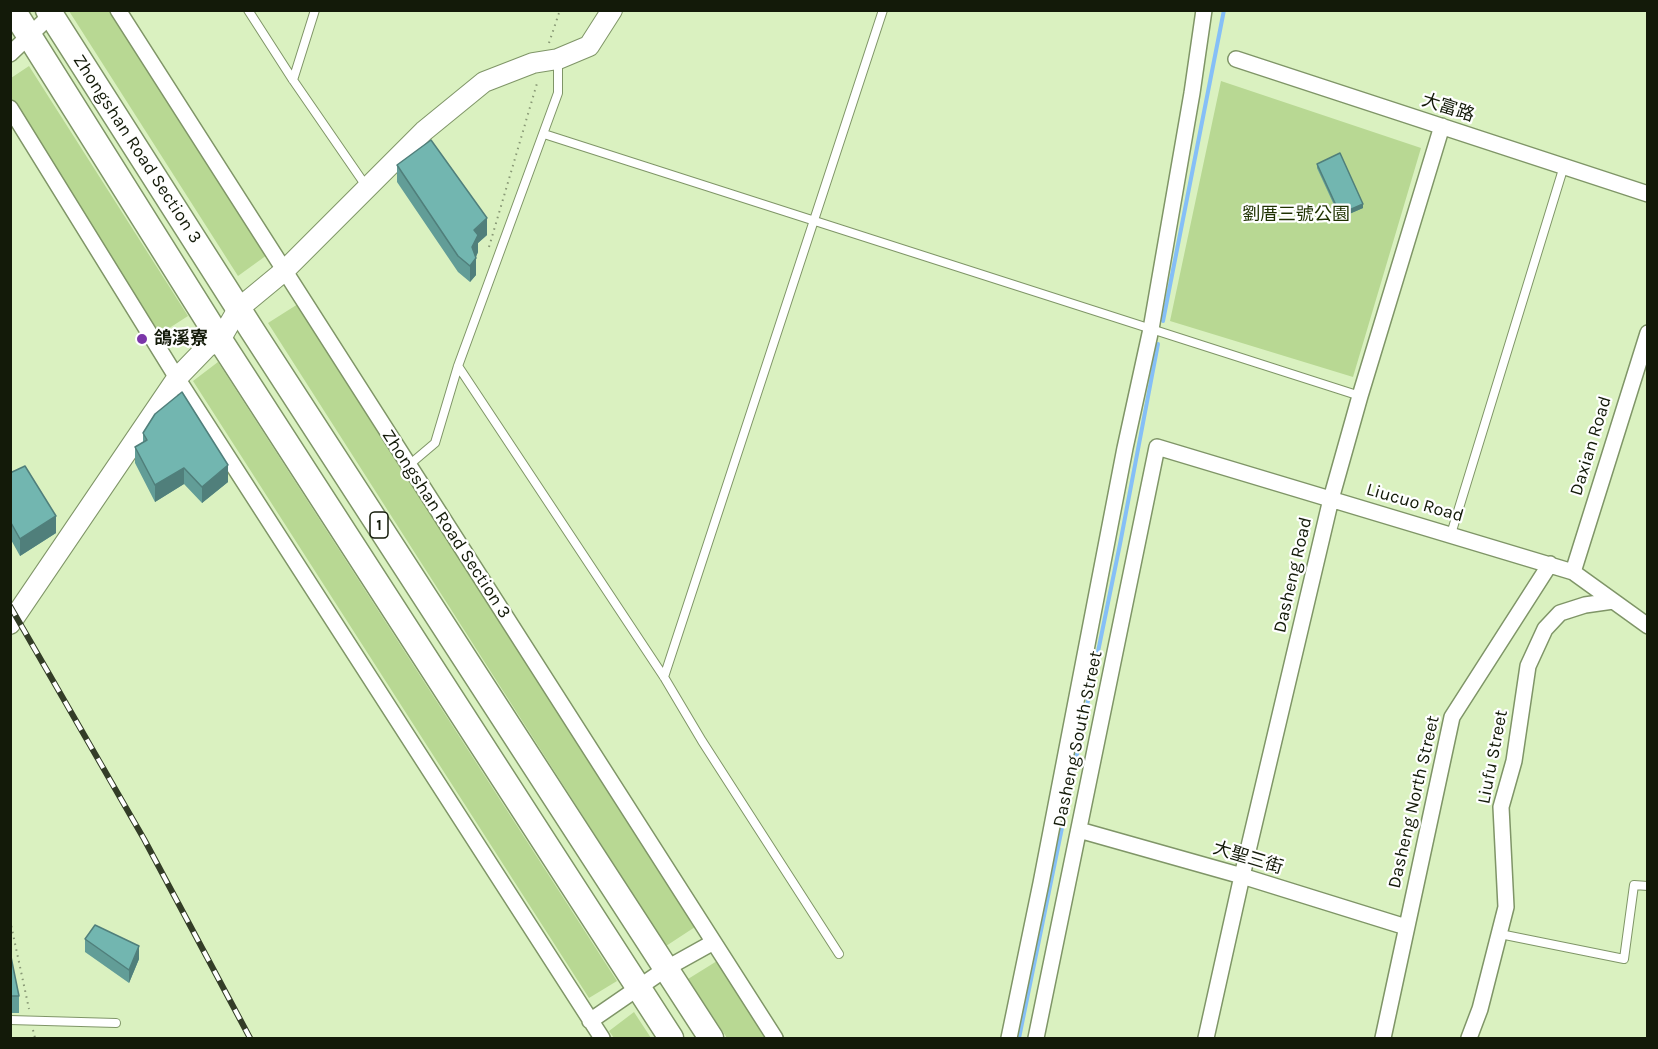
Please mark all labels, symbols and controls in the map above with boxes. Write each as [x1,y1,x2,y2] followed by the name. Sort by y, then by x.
[68,51,206,247] street label: Zhongshan Road Section 3
[1419,89,1477,127] street label: 大富路
[1242,204,1350,226] park label: 劉厝三號公園
[154,328,208,350] place label: 鴿溪寮
[135,332,149,346] marker: 鴿溪寮
[1566,394,1616,498] street label: Daxian Road
[377,426,515,622] street label: Zhongshan Road Section 3
[1364,479,1466,527] street label: Liucuo Road
[370,512,388,538] road number: 1
[1269,515,1317,635] street label: Dasheng Road
[1049,649,1107,829] street label: Dasheng South Street
[1473,708,1513,806] street label: Liufu Street
[1384,714,1444,890] street label: Dasheng North Street
[1210,837,1286,879] street label: 大聖三街

